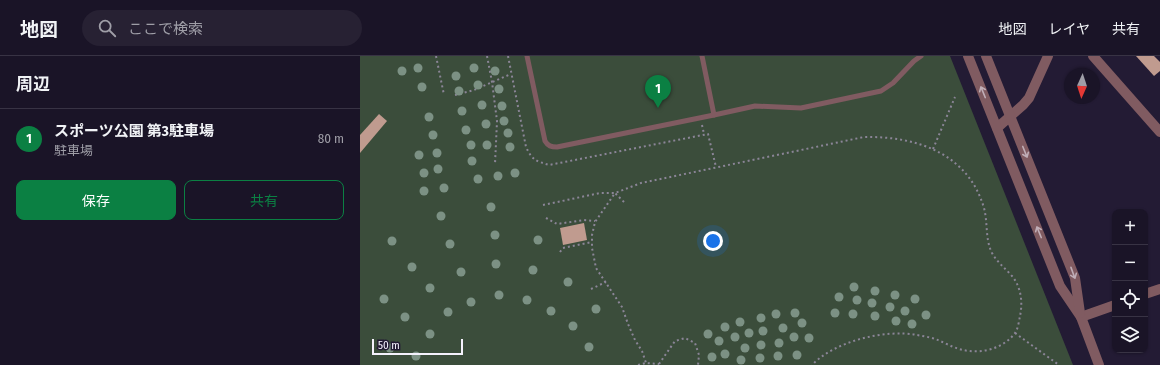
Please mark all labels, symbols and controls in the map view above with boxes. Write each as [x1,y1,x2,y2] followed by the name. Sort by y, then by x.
[82,10,362,46] search box
[96,17,118,39] icon: search
[20,18,58,41] text: 地図
[128,20,203,38] text: ここで検索
[998,21,1026,38] text: 地図
[1048,21,1090,38] text: レイヤ
[1112,21,1140,38] text: 共有
[1064,68,1100,104] north arrow
[16,74,50,95] text: 周辺
[645,75,671,108] pin: 1
[978,86,986,98] one-way arrow
[54,122,214,140] text: スポーツ公園 第3駐車場
[26,131,32,146] text: 1
[318,131,344,146] text: 80 m
[54,143,93,158] text: 駐車場
[1021,146,1029,158] one-way arrow
[16,180,176,220] button: 保存
[184,180,344,220] button: 共有
[1112,209,1148,353] map controls
[1112,209,1148,245] button: +
[1034,227,1042,239] one-way arrow
[703,231,723,251] your location
[1112,245,1148,281] button: −
[1070,267,1077,280] one-way arrow
[1112,281,1148,317] button: locate
[1112,317,1148,353] button: layers
[372,337,463,356] scale bar
[378,339,400,352] text: 50 m

